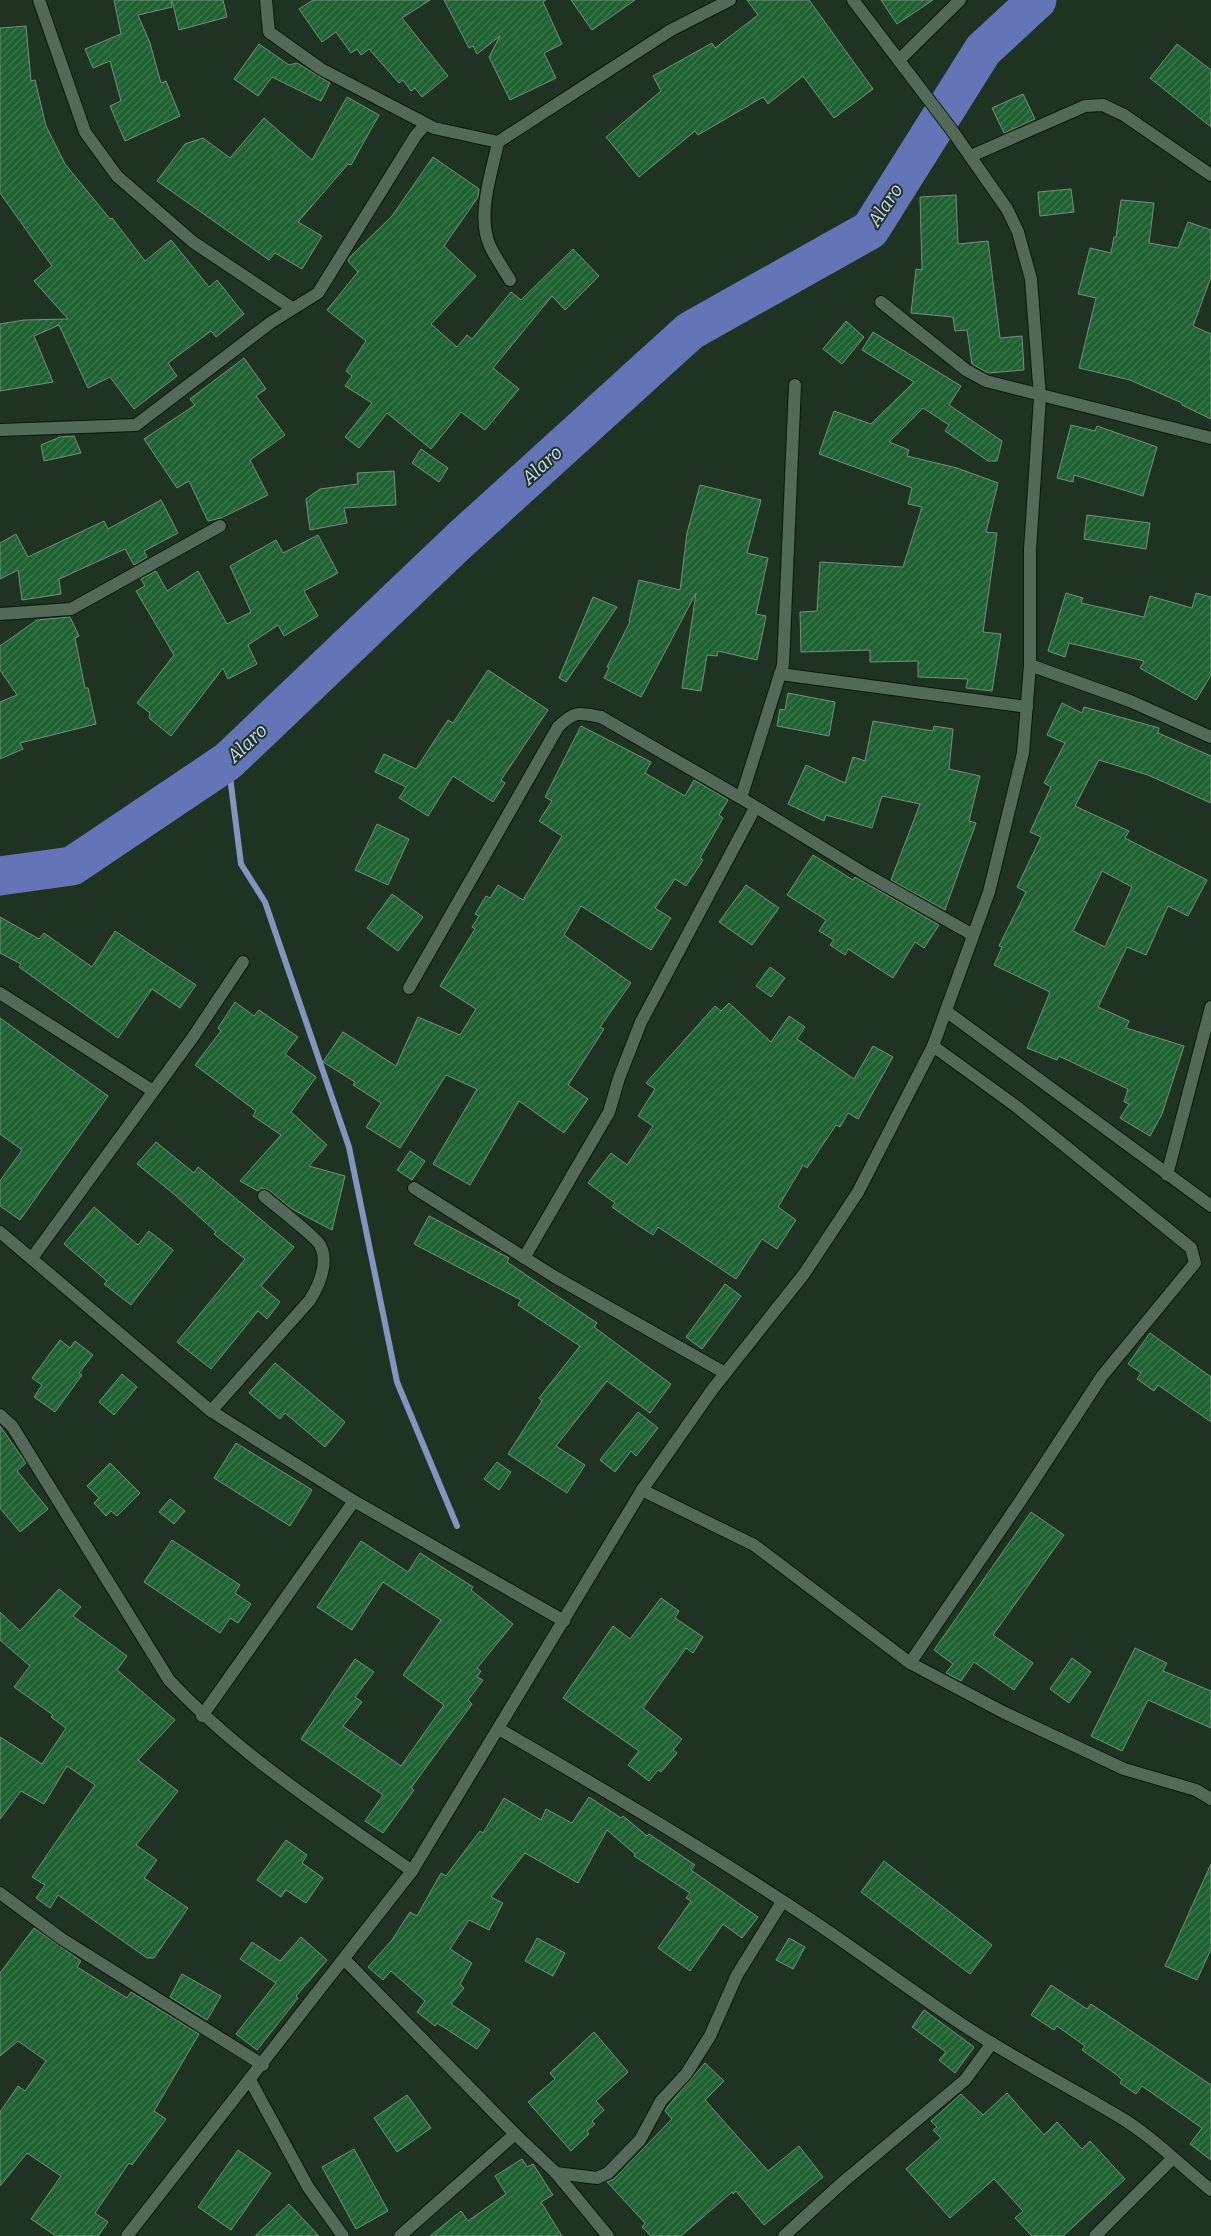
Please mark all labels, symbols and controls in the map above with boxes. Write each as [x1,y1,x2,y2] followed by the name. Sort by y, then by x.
[862,179,908,232] water label: Alaro
[516,441,567,490] water label: Alaro
[221,719,272,768] water label: Alaro

